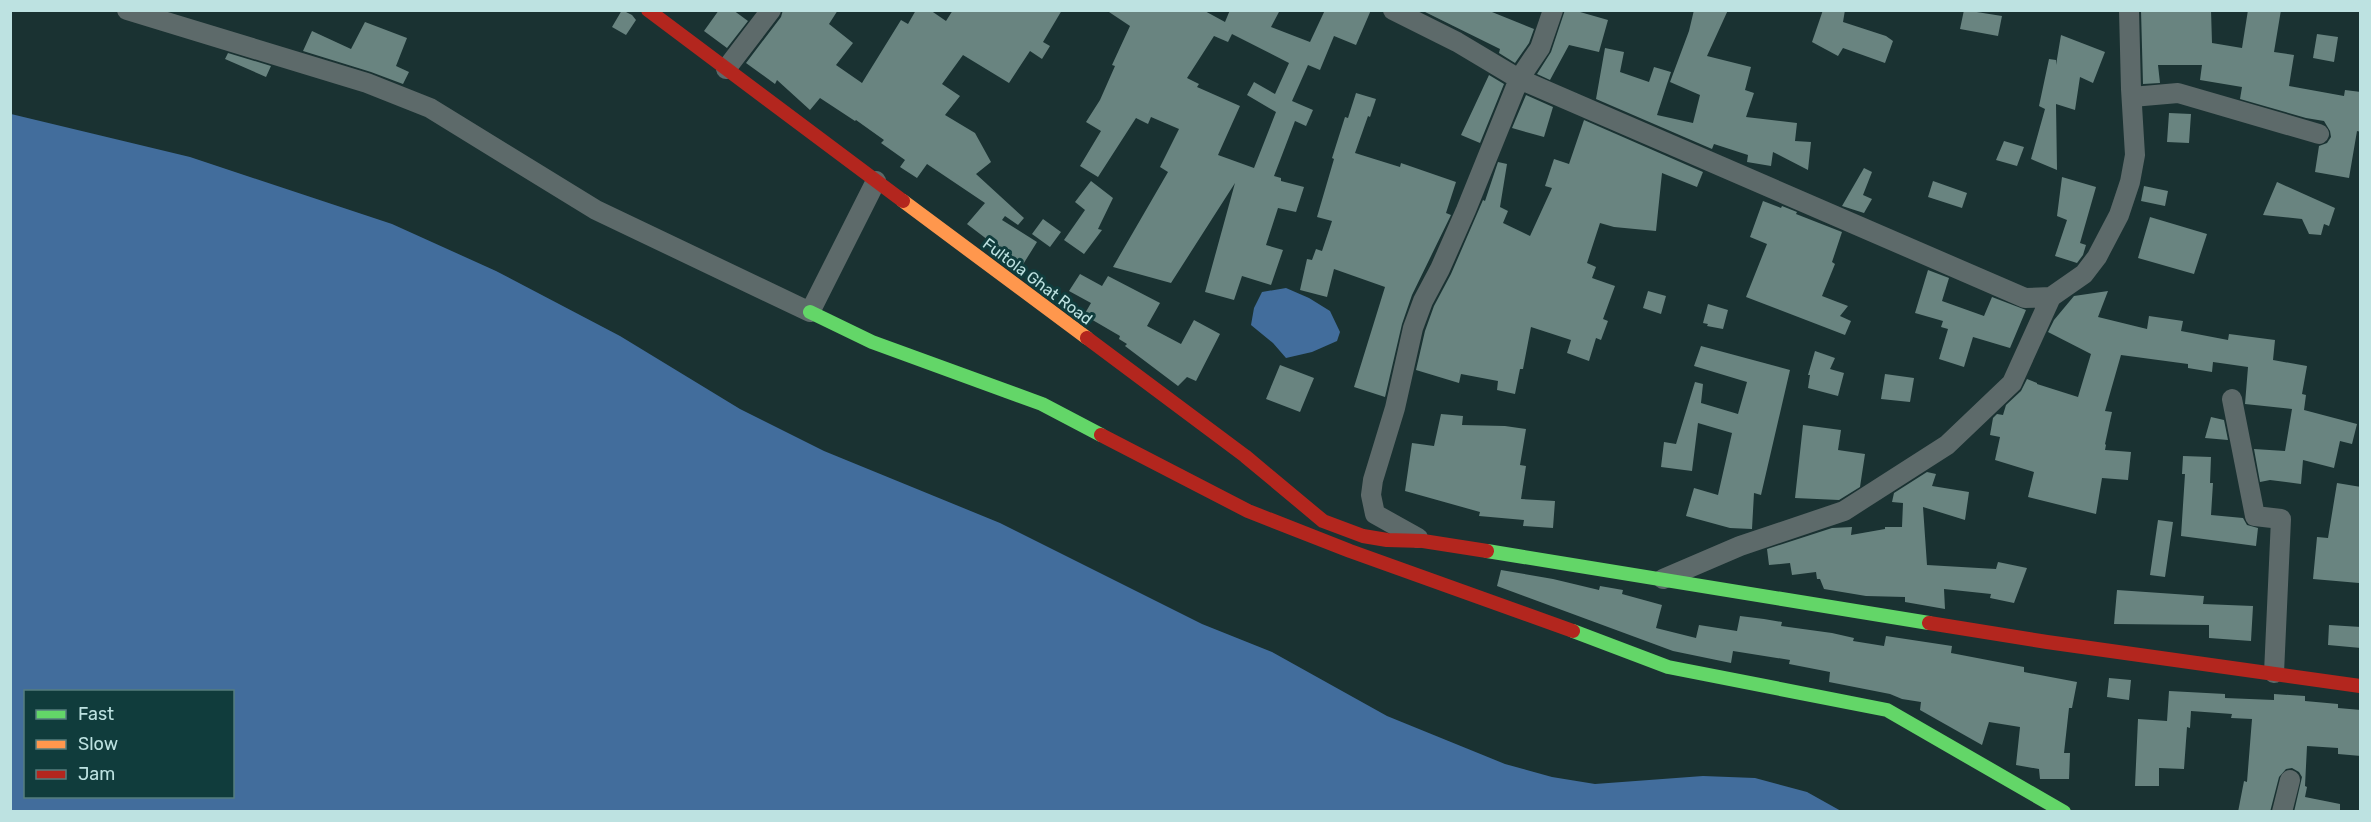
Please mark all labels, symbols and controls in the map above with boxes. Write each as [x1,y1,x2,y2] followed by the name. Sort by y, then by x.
[979,234,1096,329] street label: Fultola Ghat Road
[24,690,234,798] legend
[78,703,114,725] text: Fast
[78,733,118,755] text: Slow
[78,763,115,785] text: Jam

